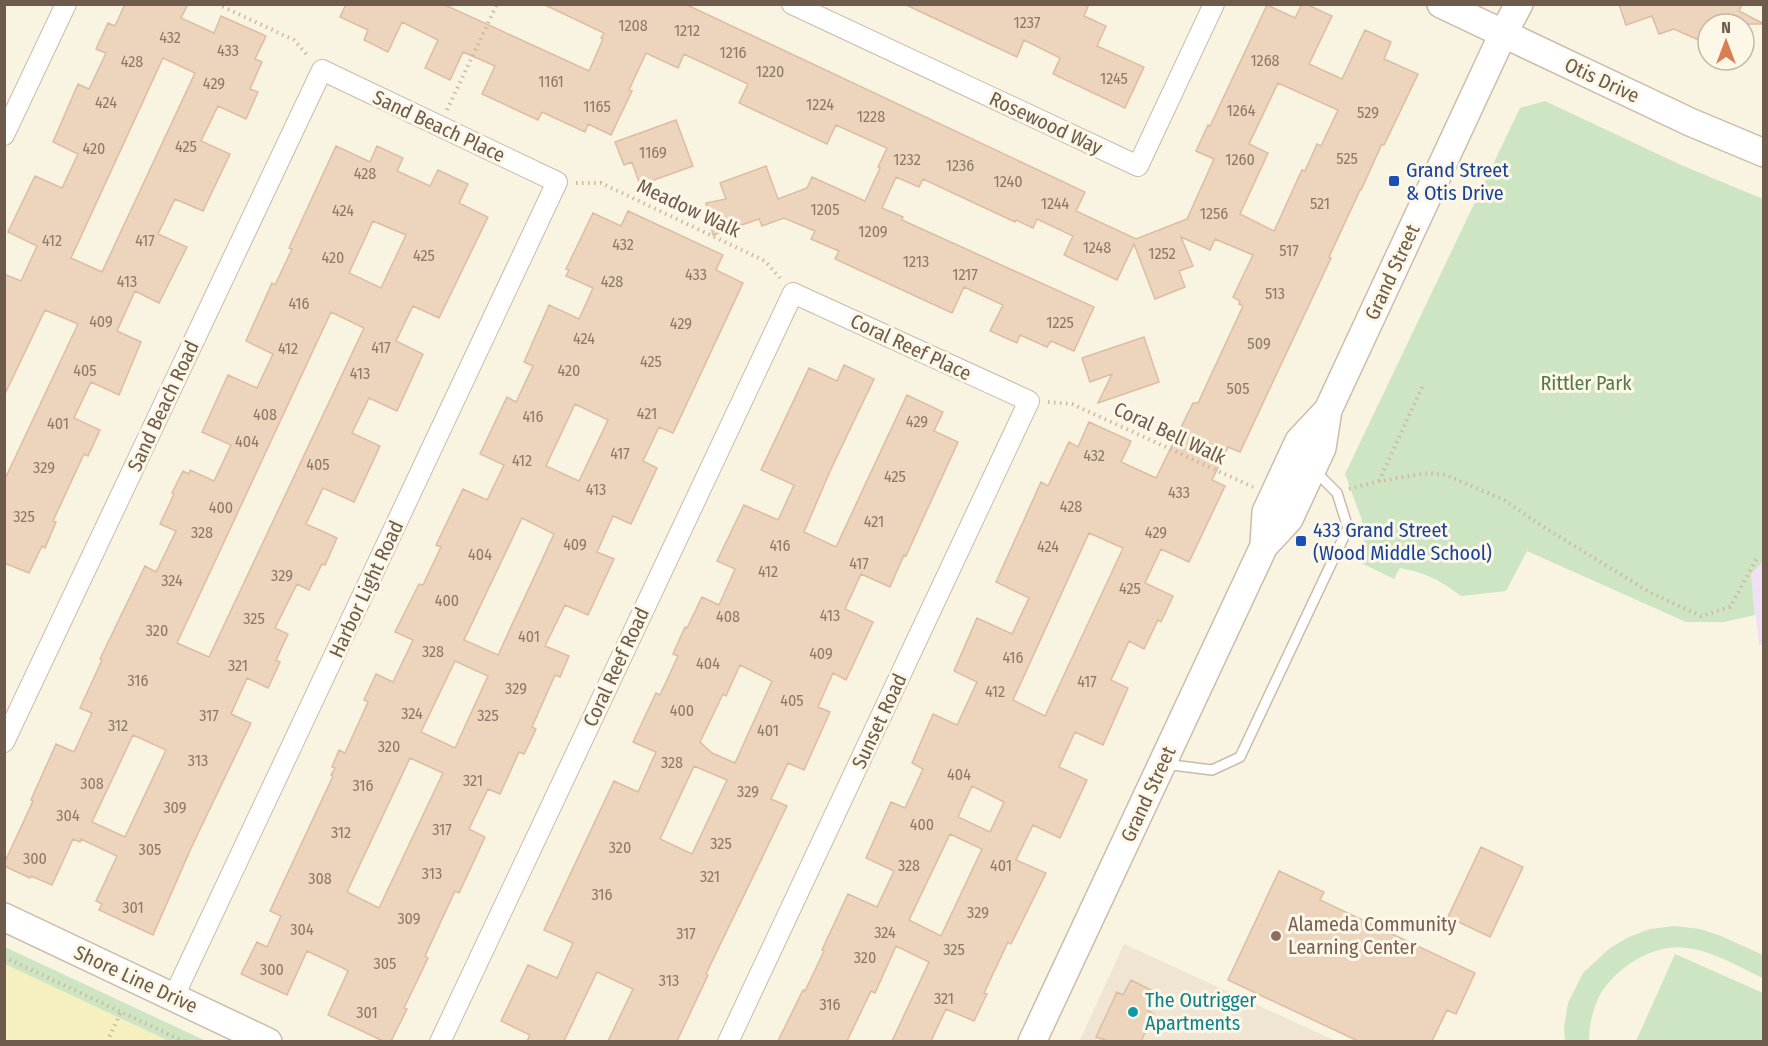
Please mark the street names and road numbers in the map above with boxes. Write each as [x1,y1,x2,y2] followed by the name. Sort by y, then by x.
[1561,52,1643,108] street label: Otis Drive
[369,85,509,167] street label: Sand Beach Place
[986,86,1106,160] street label: Rosewood Way
[633,174,745,243] street label: Meadow Walk
[1359,220,1425,324] street label: Grand Street
[847,309,975,385] street label: Coral Reef Place
[122,337,204,475] street label: Sand Beach Road
[1110,397,1230,470] street label: Coral Bell Walk
[324,517,408,661] street label: Harbor Light Road
[578,604,654,730] street label: Coral Reef Road
[847,670,911,772] street label: Sunset Road
[1115,742,1181,846] street label: Grand Street
[71,940,201,1018] street label: Shore Line Drive

